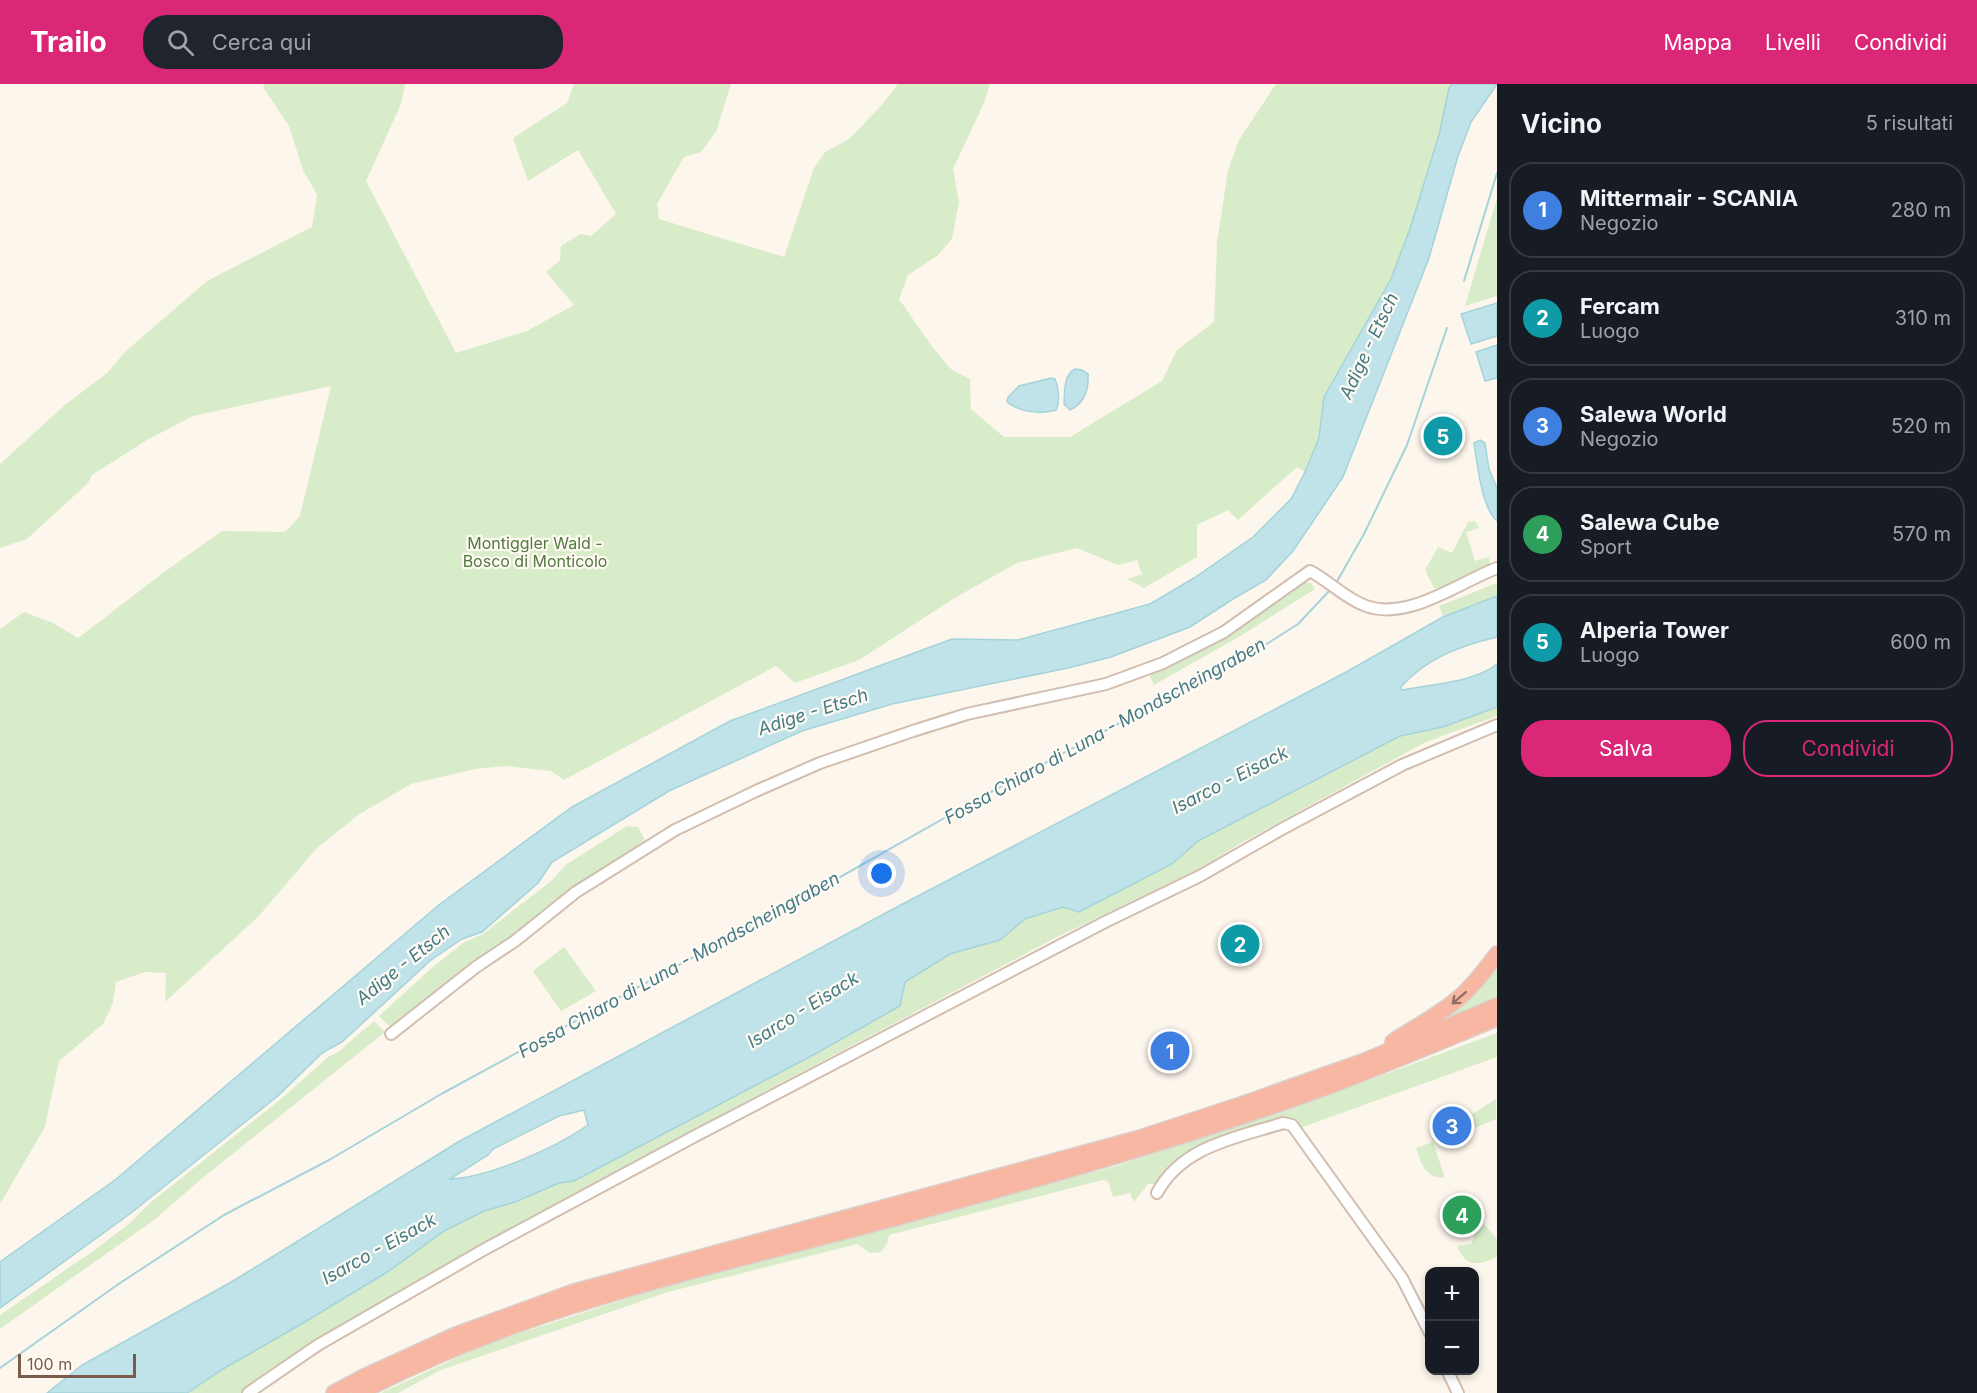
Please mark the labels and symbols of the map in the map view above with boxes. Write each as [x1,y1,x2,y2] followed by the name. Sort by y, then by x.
[1334,289,1402,403] water label: Adige - Etsch
[1424,414,1462,458] pin: 5
[463,533,607,571] park label: Montiggler Wald - Bosco di Monticolo
[941,633,1269,828] water label: Fossa Chiaro di Luna - Mondscheingraben
[754,684,871,740] water label: Adige - Etsch
[1168,741,1292,818] water label: Isarco - Eisack
[867,859,896,888] your location
[515,867,843,1062] water label: Fossa Chiaro di Luna - Mondscheingraben
[351,920,454,1009] water label: Adige - Etsch
[1220,922,1260,966] pin: 2
[743,966,863,1052] water label: Isarco - Eisack
[1451,991,1466,1005] one-way arrow
[1150,1028,1190,1074] pin: 1
[1432,1104,1472,1148] pin: 3
[1442,1192,1482,1238] pin: 4
[318,1208,440,1289] water label: Isarco - Eisack
[18,1351,136,1378] scale bar

